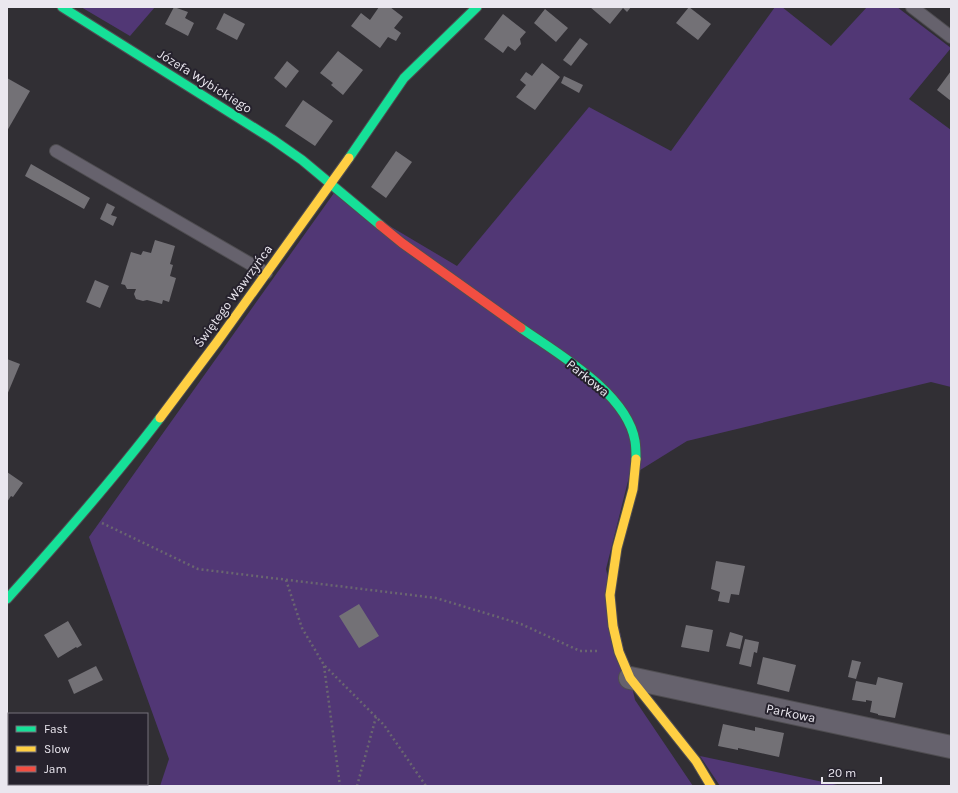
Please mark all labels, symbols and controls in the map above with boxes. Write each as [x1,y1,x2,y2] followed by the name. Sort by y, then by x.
[155,46,255,116] street label: Józefa Wybickiego
[190,241,275,350] street label: Świętego Wawrzyńca
[564,356,612,400] street label: Parkowa
[765,700,817,726] street label: Parkowa
[8,713,148,785] legend
[44,722,68,736] text: Fast
[44,742,70,756] text: Slow
[822,759,881,785] scale bar
[44,762,67,776] text: Jam
[828,766,856,780] text: 20 m

